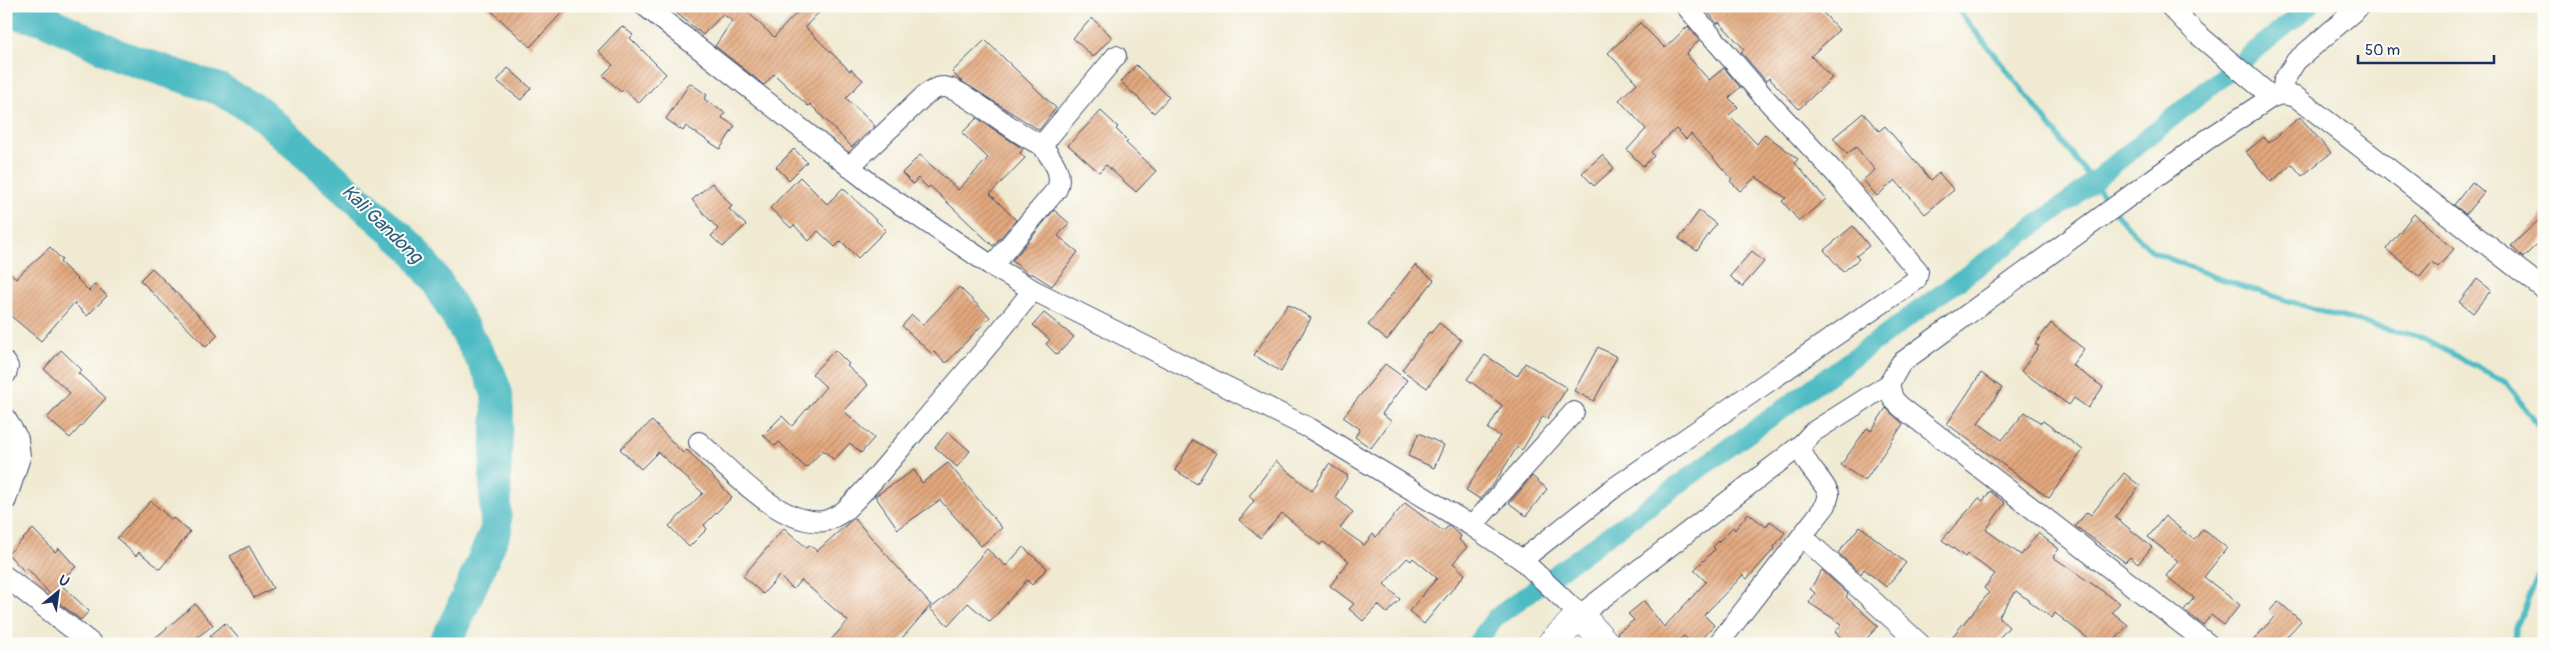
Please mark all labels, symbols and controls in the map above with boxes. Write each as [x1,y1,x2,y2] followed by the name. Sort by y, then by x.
[2358,32,2494,64] scale bar
[2365,41,2400,60] text: 50 m
[337,180,428,269] water label: Kali Gandong
[32,568,82,618] north arrow
[56,571,72,591] text: U

